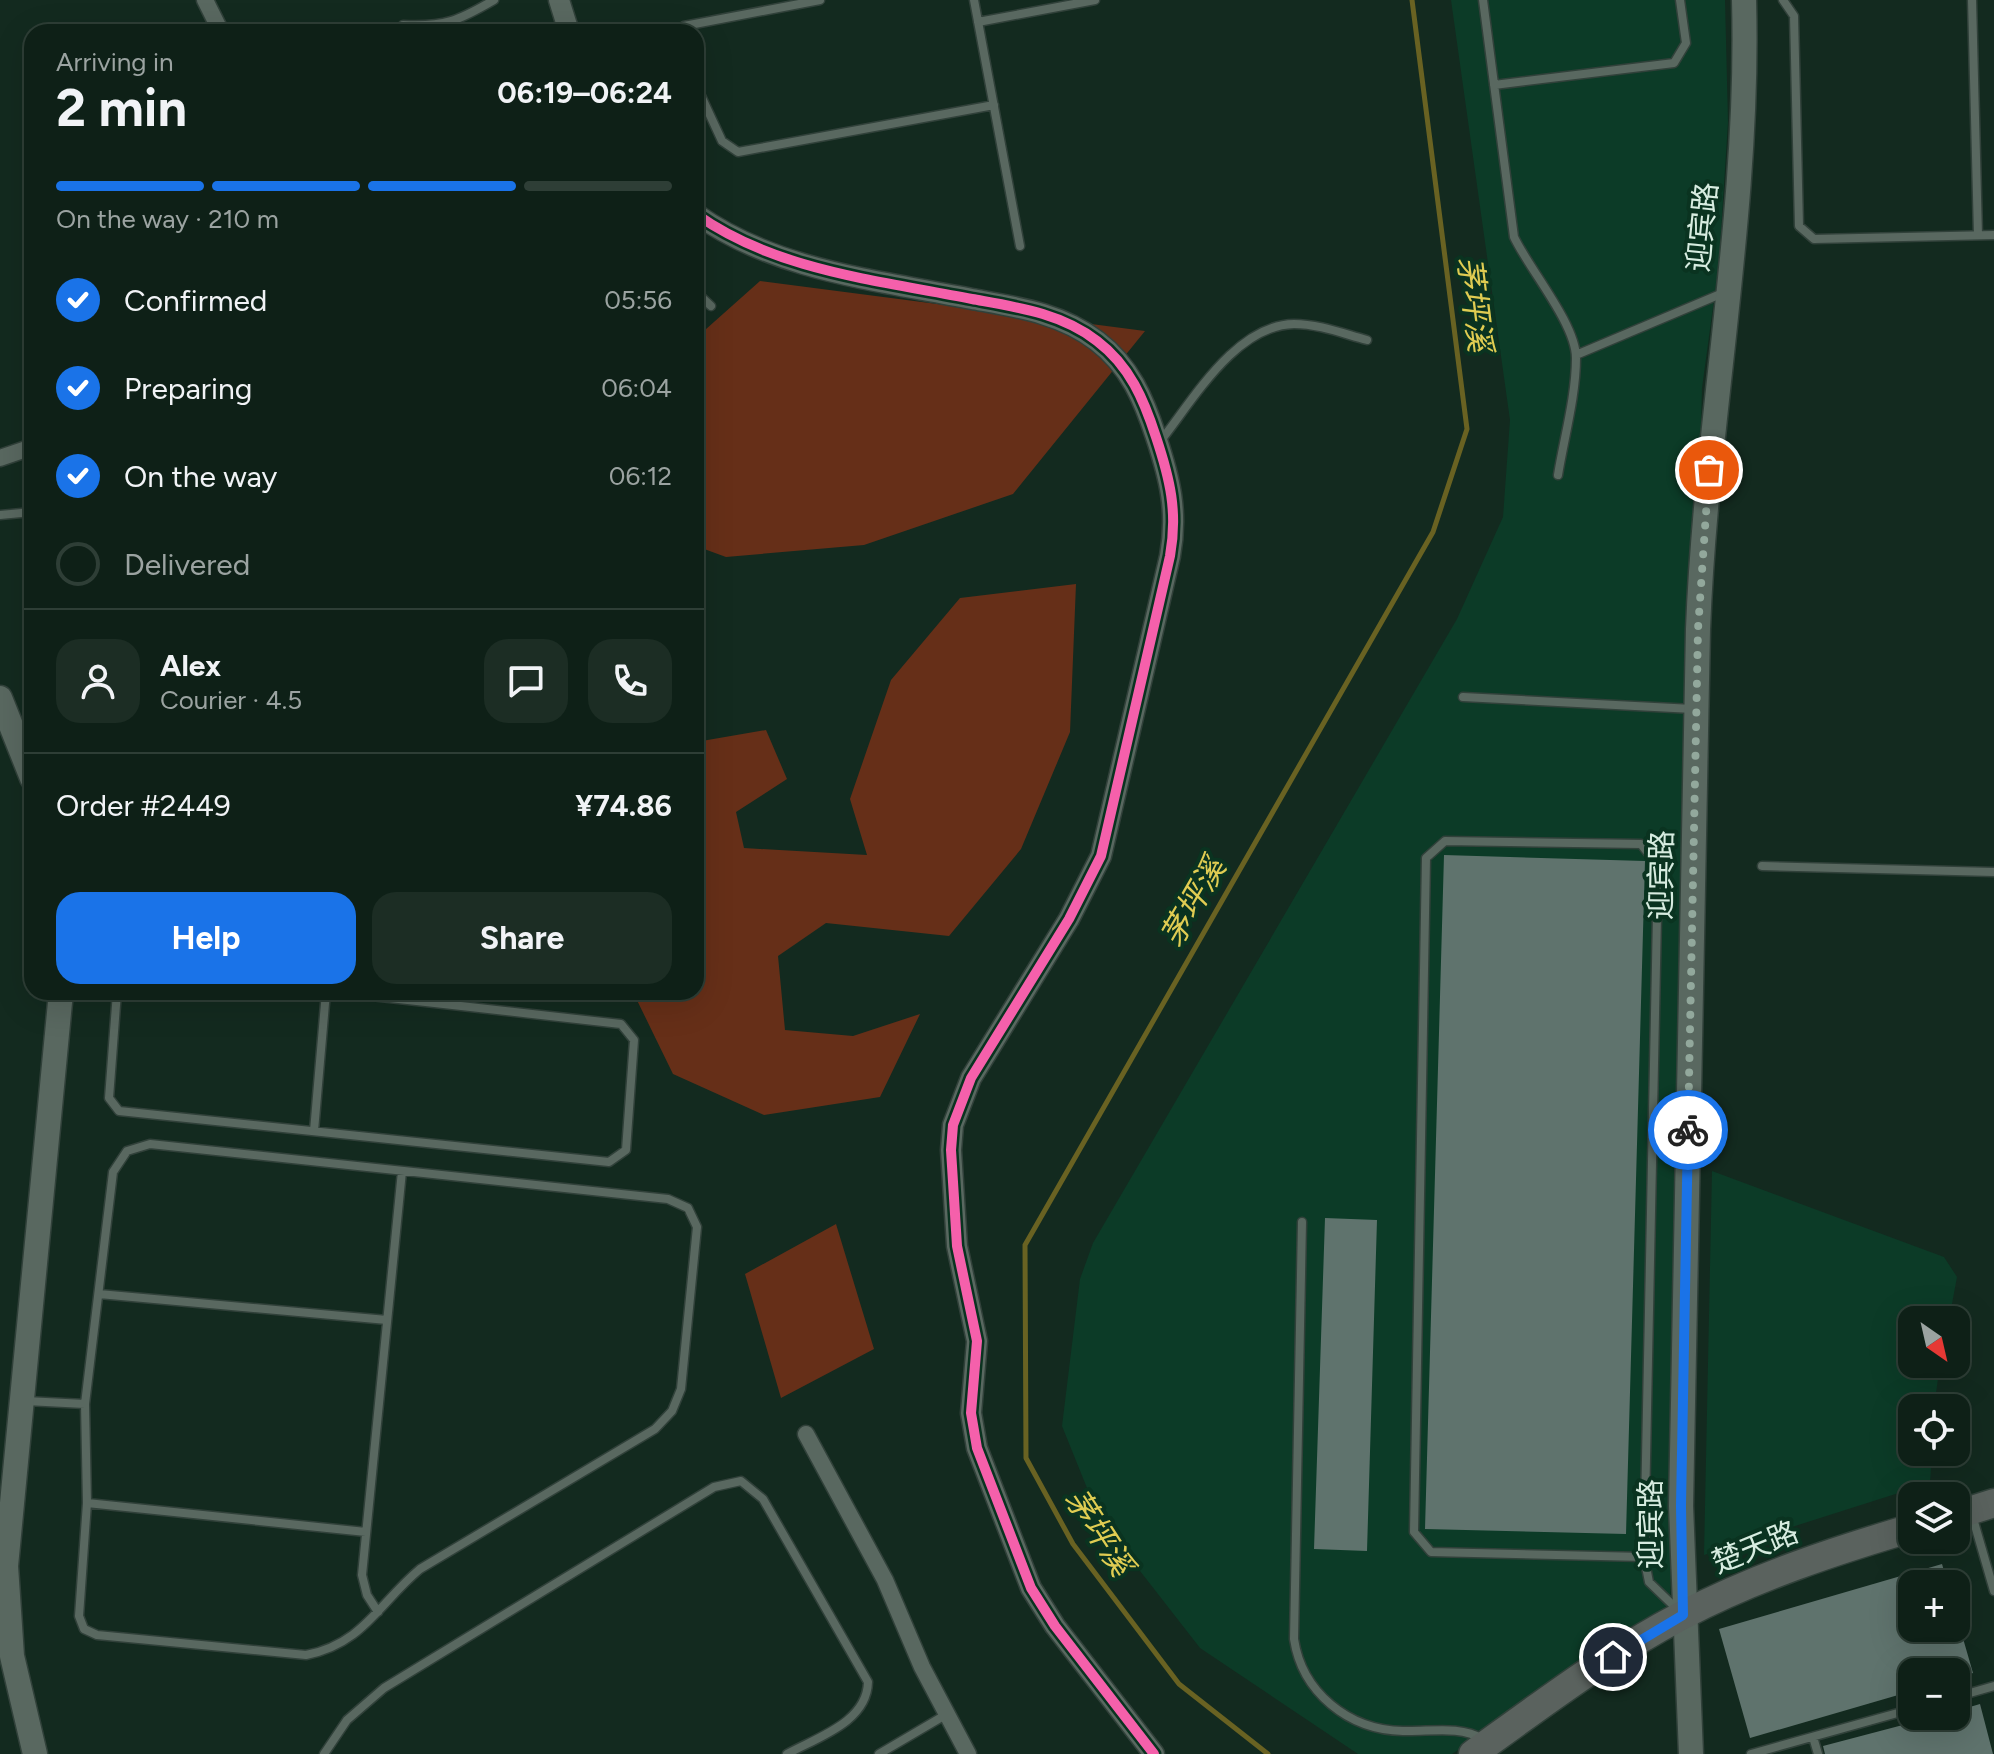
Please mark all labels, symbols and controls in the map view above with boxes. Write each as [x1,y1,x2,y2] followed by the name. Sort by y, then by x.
[56,46,174,78] text: Arriving in
[497,74,672,111] text: 06:19–06:24
[56,77,187,139] text: 2 min
[1679,180,1725,274] street label: 迎宾路
[56,203,279,235] text: On the way · 210 m
[1450,254,1500,357] water label: 茅坪溪
[56,278,100,322] icon: check
[124,282,267,319] text: Confirmed
[604,284,672,316] text: 05:56
[56,366,100,410] icon: check
[124,370,252,407] text: Preparing
[601,372,672,404] text: 06:04
[1675,436,1743,504] pin
[1687,448,1731,492] icon: bag
[56,454,100,498] icon: check
[124,458,277,495] text: On the way
[609,460,672,492] text: 06:12
[124,546,250,583] text: Delivered
[56,639,140,723] button: person
[484,639,568,723] button: chat
[588,639,672,723] button: phone
[160,647,221,684] text: Alex
[160,684,302,716] text: Courier · 4.5
[56,787,231,824] text: Order #2449
[575,787,672,824] text: ¥74.86
[1642,830,1680,920] street label: 迎宾路
[1153,848,1235,953] water label: 茅坪溪
[56,892,356,984] button: Help
[372,892,672,984] button: Share
[1648,1090,1728,1170] courier
[1666,1108,1710,1152] icon: bike
[1898,1306,1970,1378] north arrow
[1898,1306,1970,1730] map controls
[1898,1394,1970,1466] button: locate
[1632,1479,1669,1569] street label: 迎宾路
[1057,1481,1143,1585] water label: 茅坪溪
[1898,1482,1970,1554] button: layers
[1706,1513,1804,1581] street label: 楚天路
[1898,1570,1970,1642] button: +
[1579,1623,1647,1691] pin
[1591,1635,1635,1679] icon: home
[1898,1658,1970,1730] button: −

